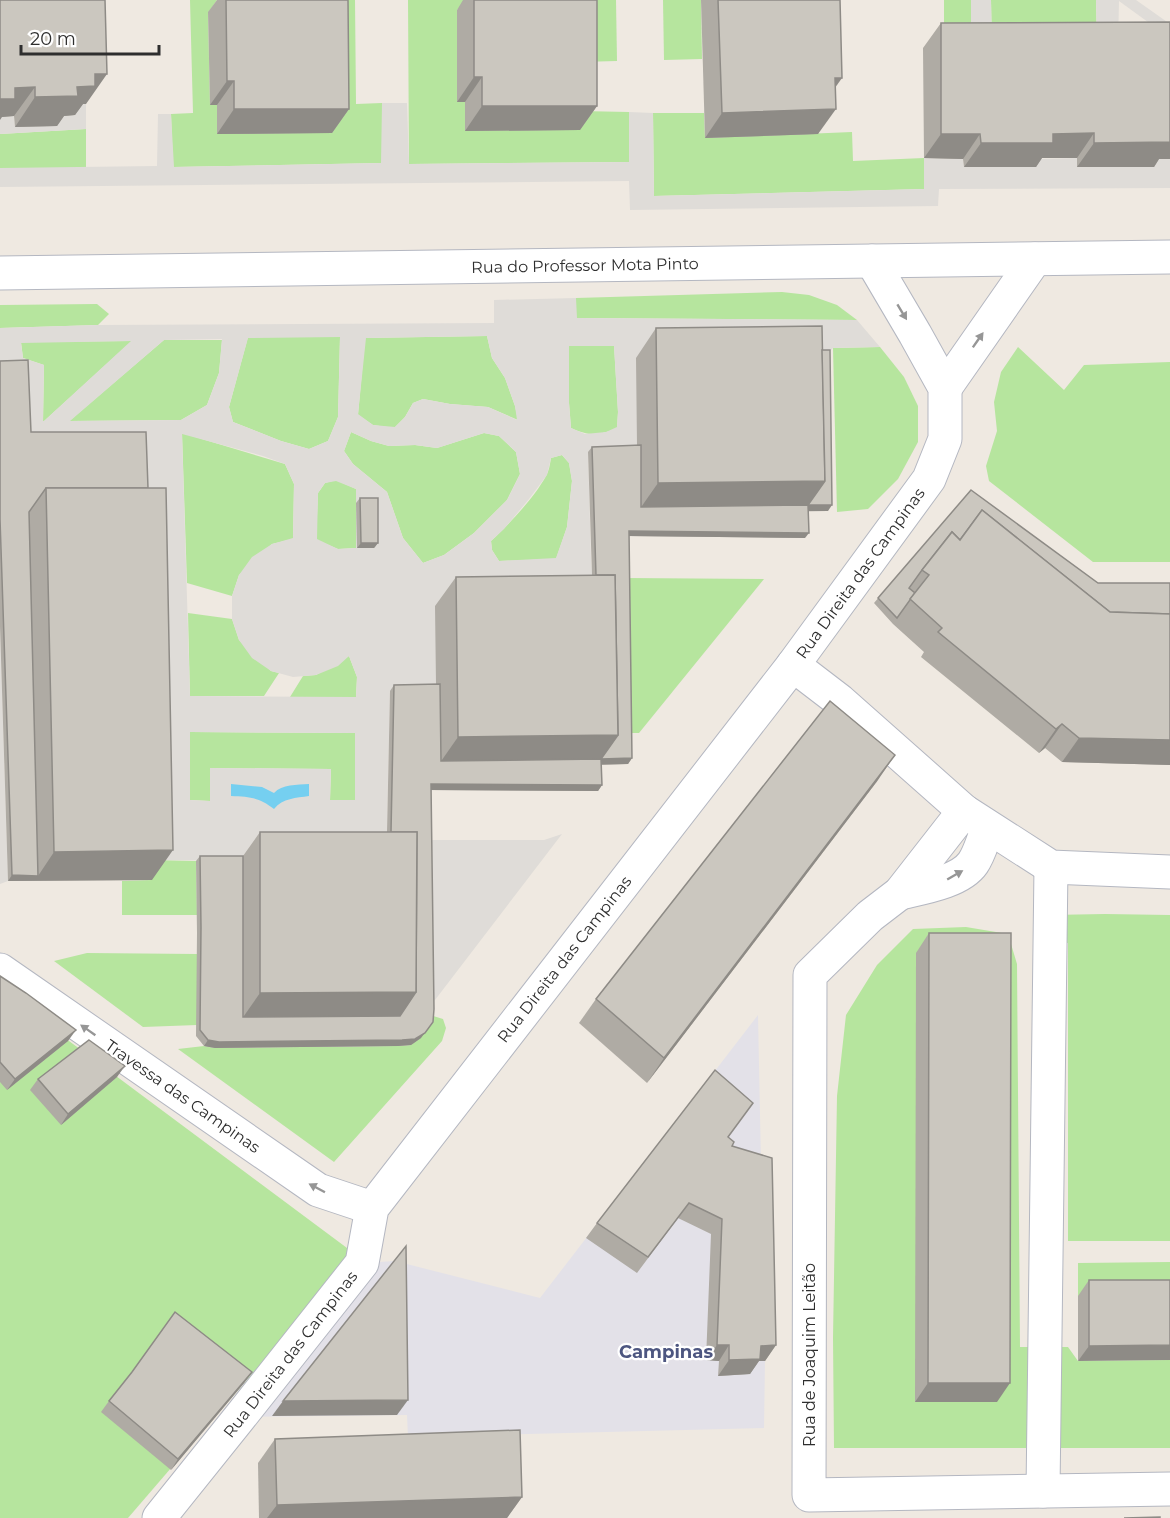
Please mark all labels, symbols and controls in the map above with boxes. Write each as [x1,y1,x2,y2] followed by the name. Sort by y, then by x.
[21,18,159,56] scale bar
[30,28,76,50] text: 20 m
[471,254,699,277] street label: Rua do Professor Mota Pinto
[896,304,907,320] one-way arrow
[972,333,984,349] one-way arrow
[792,484,929,662] street label: Rua Direita das Campinas
[947,870,964,880] one-way arrow
[493,872,636,1047] street label: Rua Direita das Campinas
[80,1024,96,1036] one-way arrow
[102,1036,264,1157] street label: Travessa das Campinas
[308,1183,325,1193] one-way arrow
[800,1263,819,1447] street label: Rua de Joaquim Leitão
[219,1267,362,1442] street label: Rua Direita das Campinas
[619,1341,713,1363] district label: Campinas

